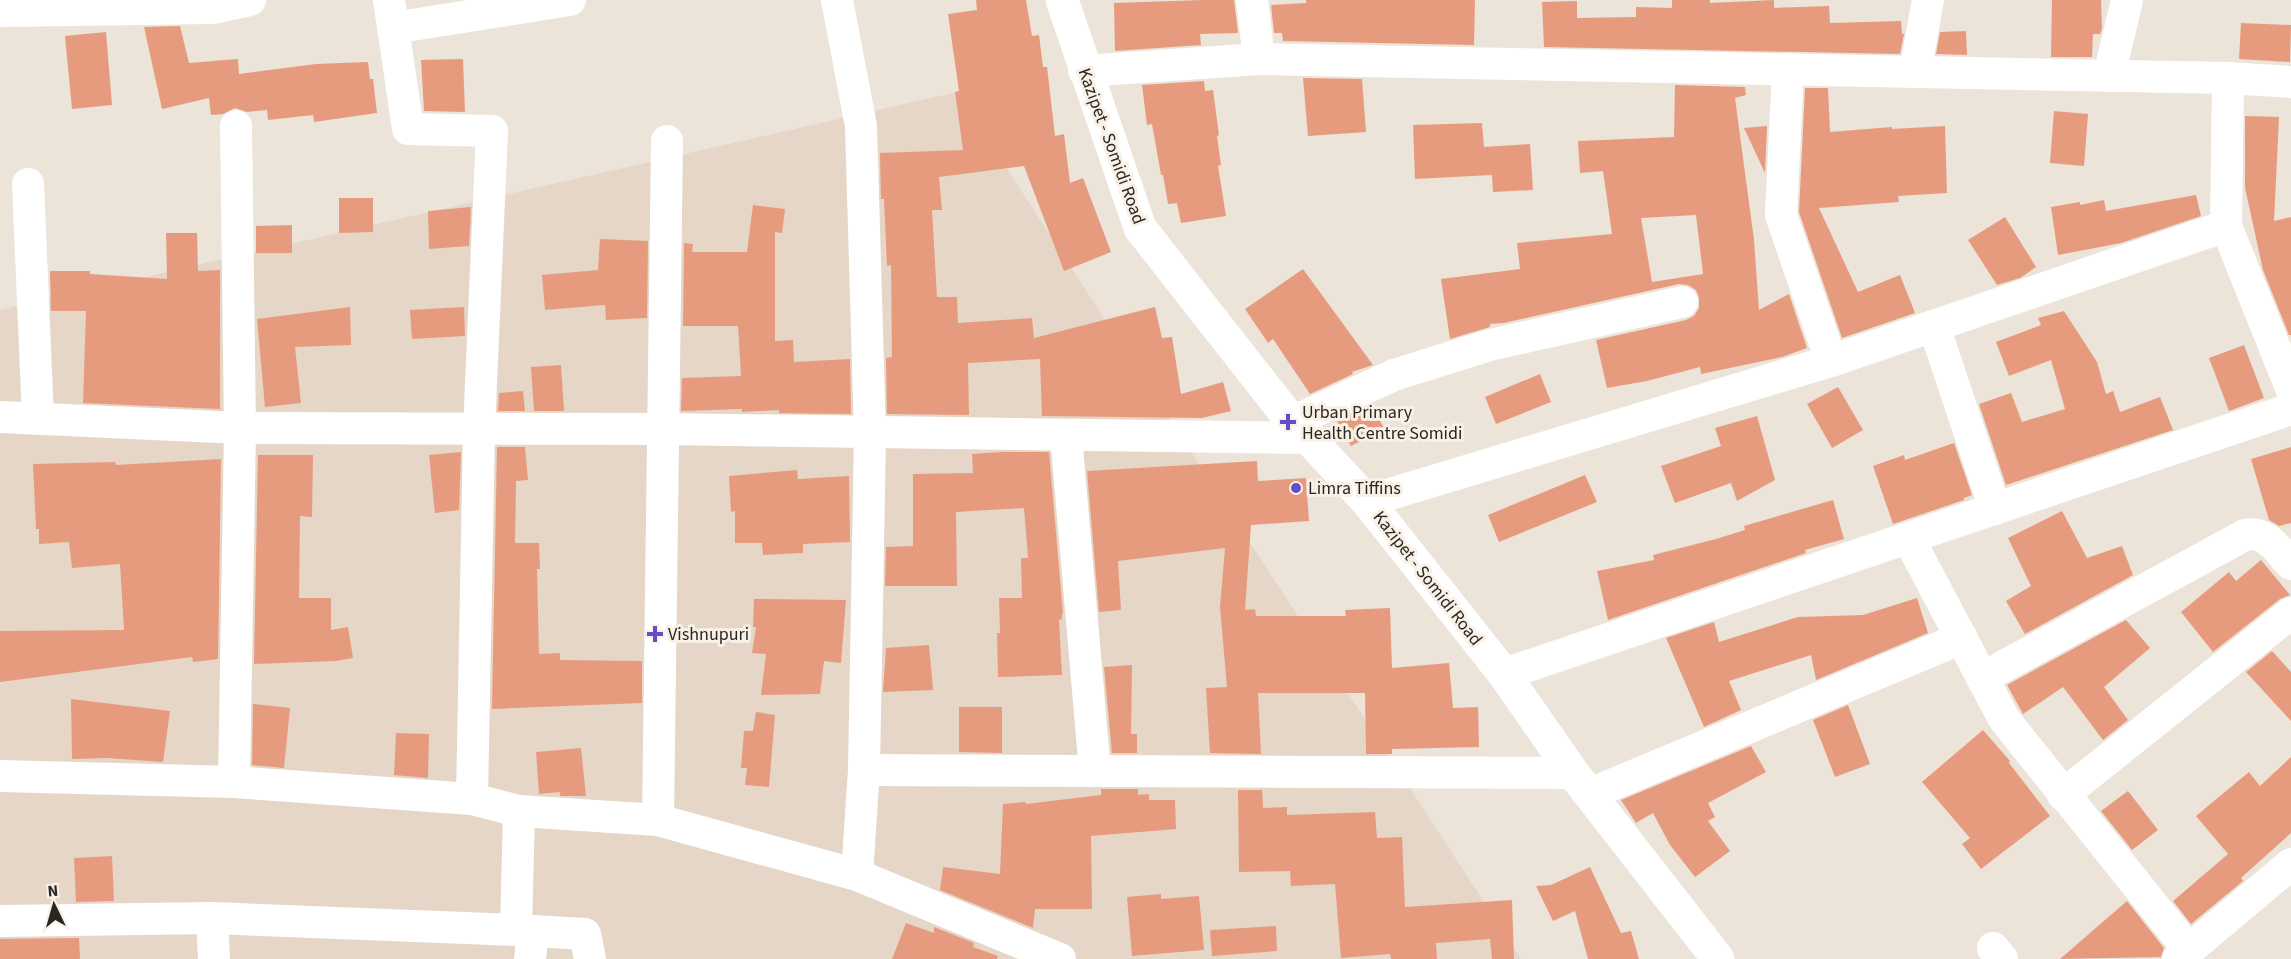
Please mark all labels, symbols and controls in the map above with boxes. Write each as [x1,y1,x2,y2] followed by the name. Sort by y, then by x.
[1072,65,1151,228] street label: Kazipet - Somidi Road
[1302,400,1462,446] place label: Urban Primary Health Centre Somidi
[1279,413,1297,431] marker: Urban Primary Health Centre Somidi
[1308,476,1401,501] place label: Limra Tiffins
[1289,481,1303,495] marker: Limra Tiffins
[1367,506,1488,651] street label: Kazipet - Somidi Road
[668,622,749,647] place label: Vishnupuri
[646,625,664,643] marker: Vishnupuri
[24,875,84,935] north arrow
[47,880,59,902] text: N

